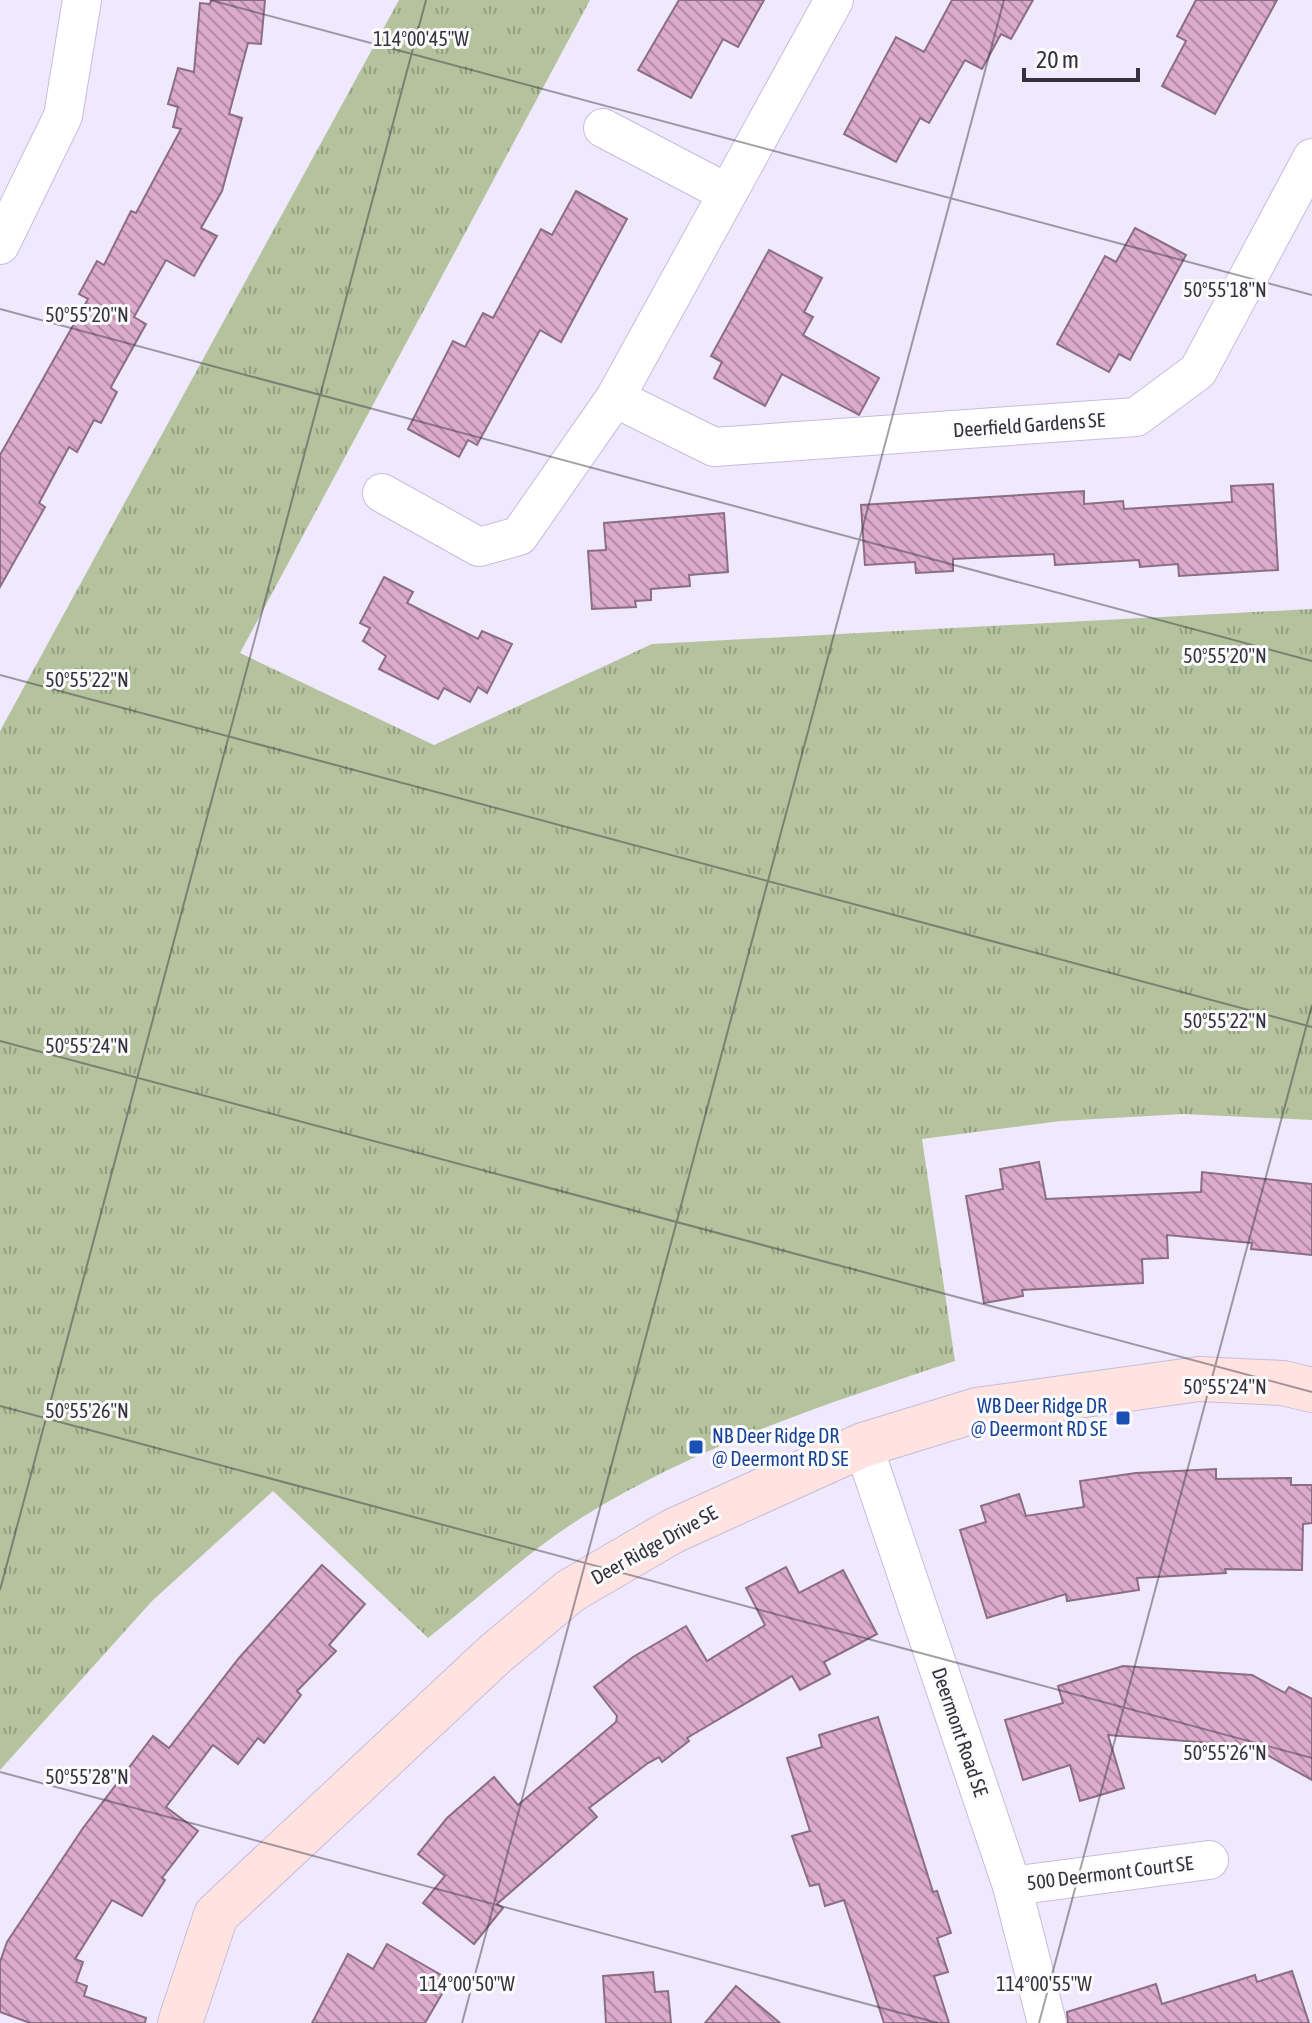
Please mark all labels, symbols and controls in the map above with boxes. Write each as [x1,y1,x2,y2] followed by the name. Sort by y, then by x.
[373,27,469,50] text: 114°00'45"W
[1024,32,1138,82] scale bar
[1036,46,1079,73] text: 20 m
[1183,278,1267,301] text: 50°55'18"N
[45,303,129,326] text: 50°55'20"N
[952,408,1106,441] street label: Deerfield Gardens SE
[1183,644,1267,667] text: 50°55'20"N
[45,668,129,691] text: 50°55'22"N
[1183,1009,1267,1032] text: 50°55'22"N
[45,1034,129,1057] text: 50°55'24"N
[1183,1375,1267,1398] text: 50°55'24"N
[971,1394,1107,1440] place label: WB Deer Ridge DR @ Deermont RD SE
[45,1399,129,1422] text: 50°55'26"N
[1114,1409,1132,1427] marker: WB Deer Ridge DR @ Deermont RD SE
[712,1424,849,1470] place label: NB Deer Ridge DR @ Deermont RD SE
[687,1438,705,1456] marker: NB Deer Ridge DR @ Deermont RD SE
[587,1500,721,1589] street label: Deer Ridge Drive SE
[928,1664,993,1800] street label: Deermont Road SE
[1183,1741,1267,1764] text: 50°55'26"N
[45,1765,129,1788] text: 50°55'28"N
[1026,1851,1195,1894] street label: 500 Deermont Court SE
[419,1972,515,1995] text: 114°00'50"W
[996,1972,1092,1995] text: 114°00'55"W

